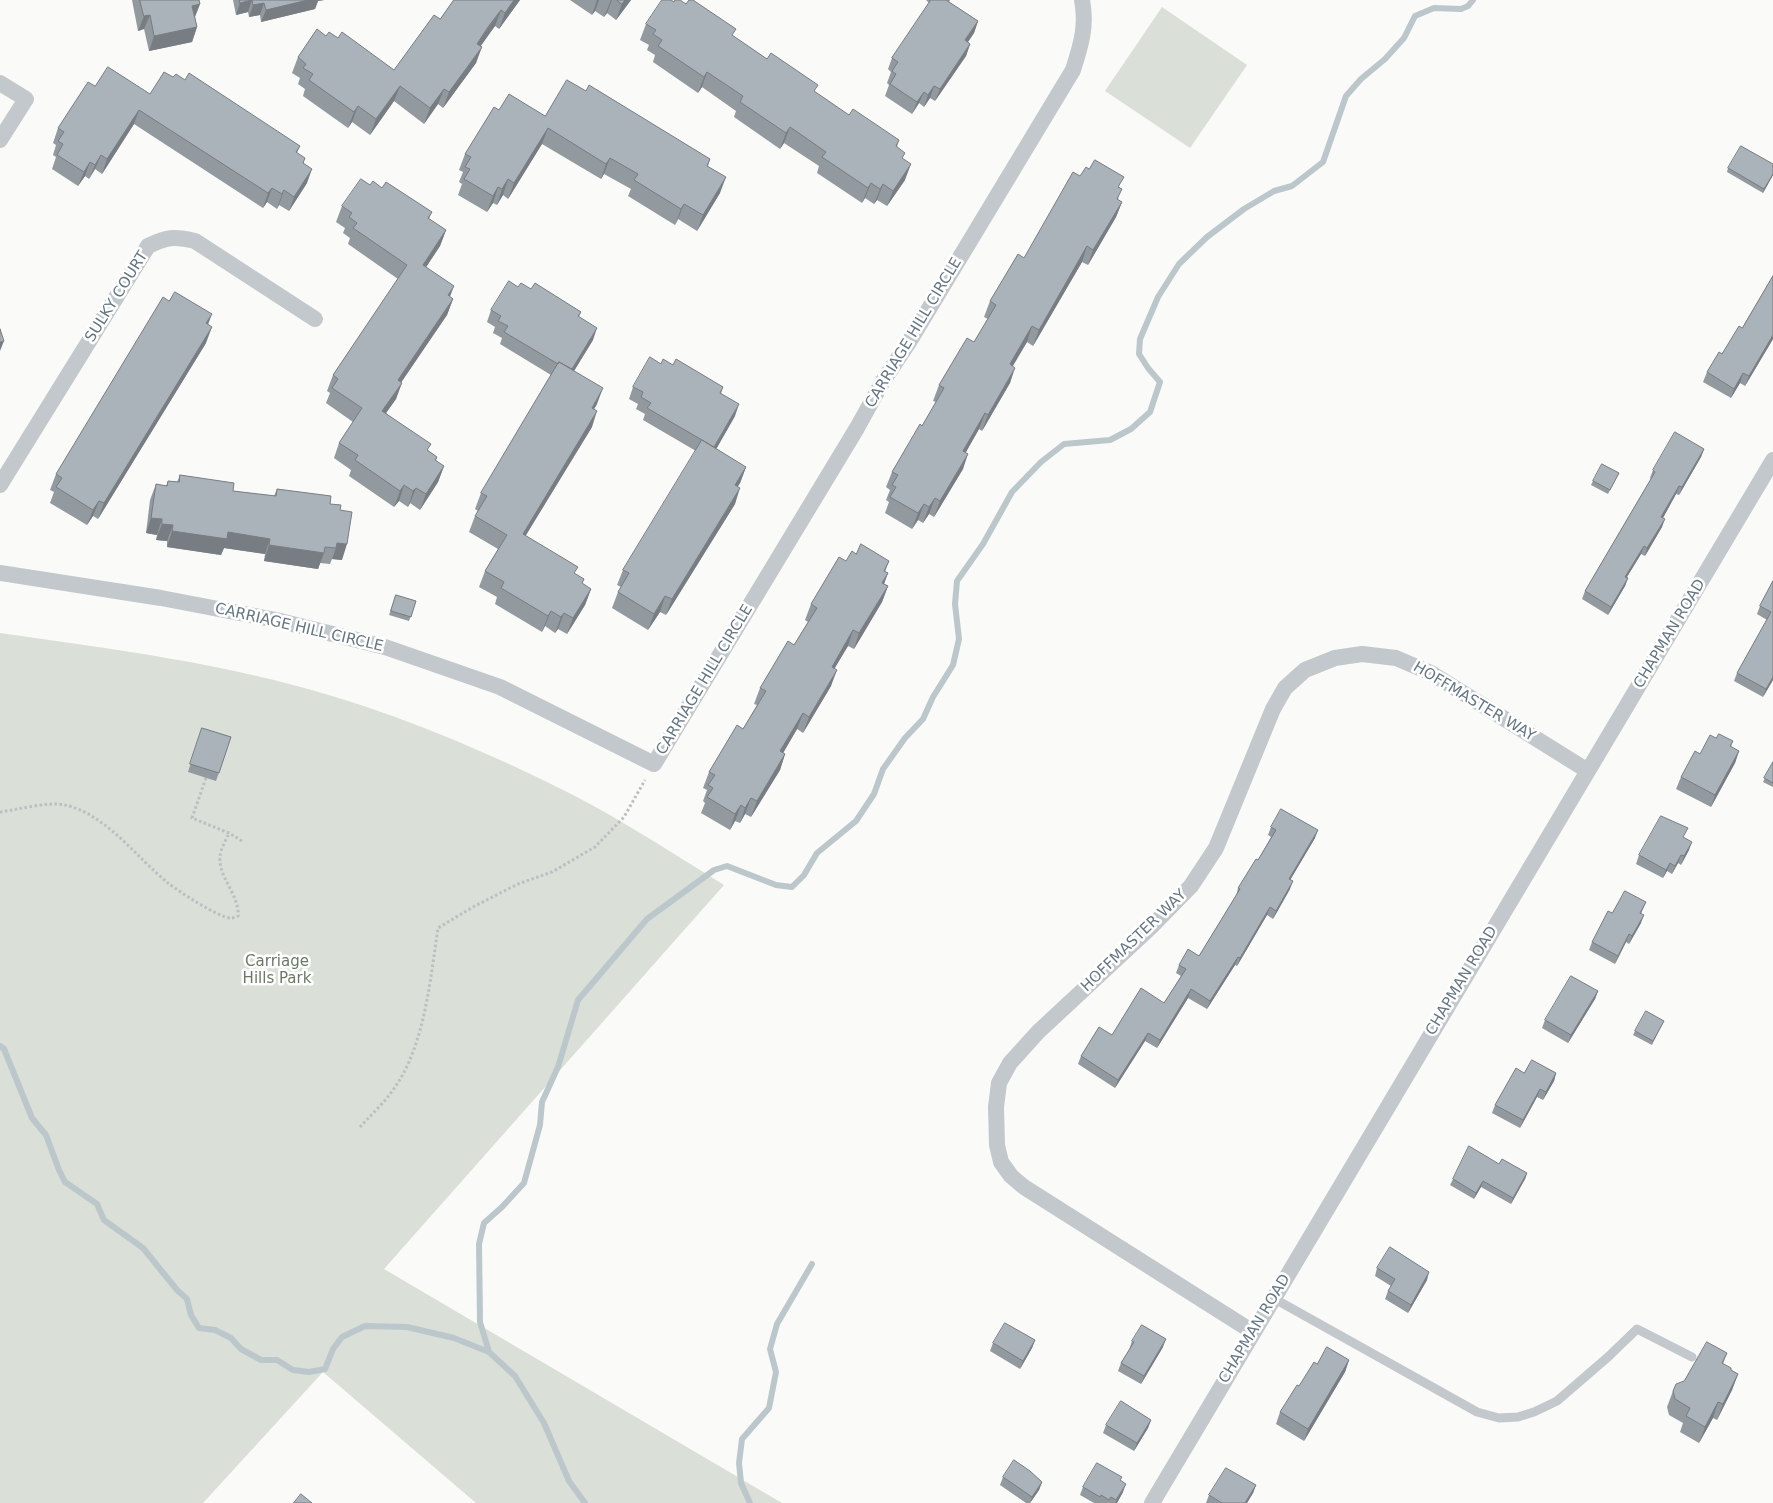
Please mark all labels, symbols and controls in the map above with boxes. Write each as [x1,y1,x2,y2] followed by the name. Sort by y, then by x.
[82,248,152,346] street label: SULKY COURT
[862,255,966,411] street label: CARRIAGE HILL CIRCLE
[1630,576,1710,692] street label: CHAPMAN ROAD
[213,600,385,656] street label: CARRIAGE HILL CIRCLE
[653,602,757,758] street label: CARRIAGE HILL CIRCLE
[1410,658,1538,746] street label: HOFFMASTER WAY
[1078,886,1190,996] street label: HOFFMASTER WAY
[1422,923,1502,1039] street label: CHAPMAN ROAD
[243,953,311,988] park label: Carriage Hills Park
[1215,1271,1295,1387] street label: CHAPMAN ROAD

